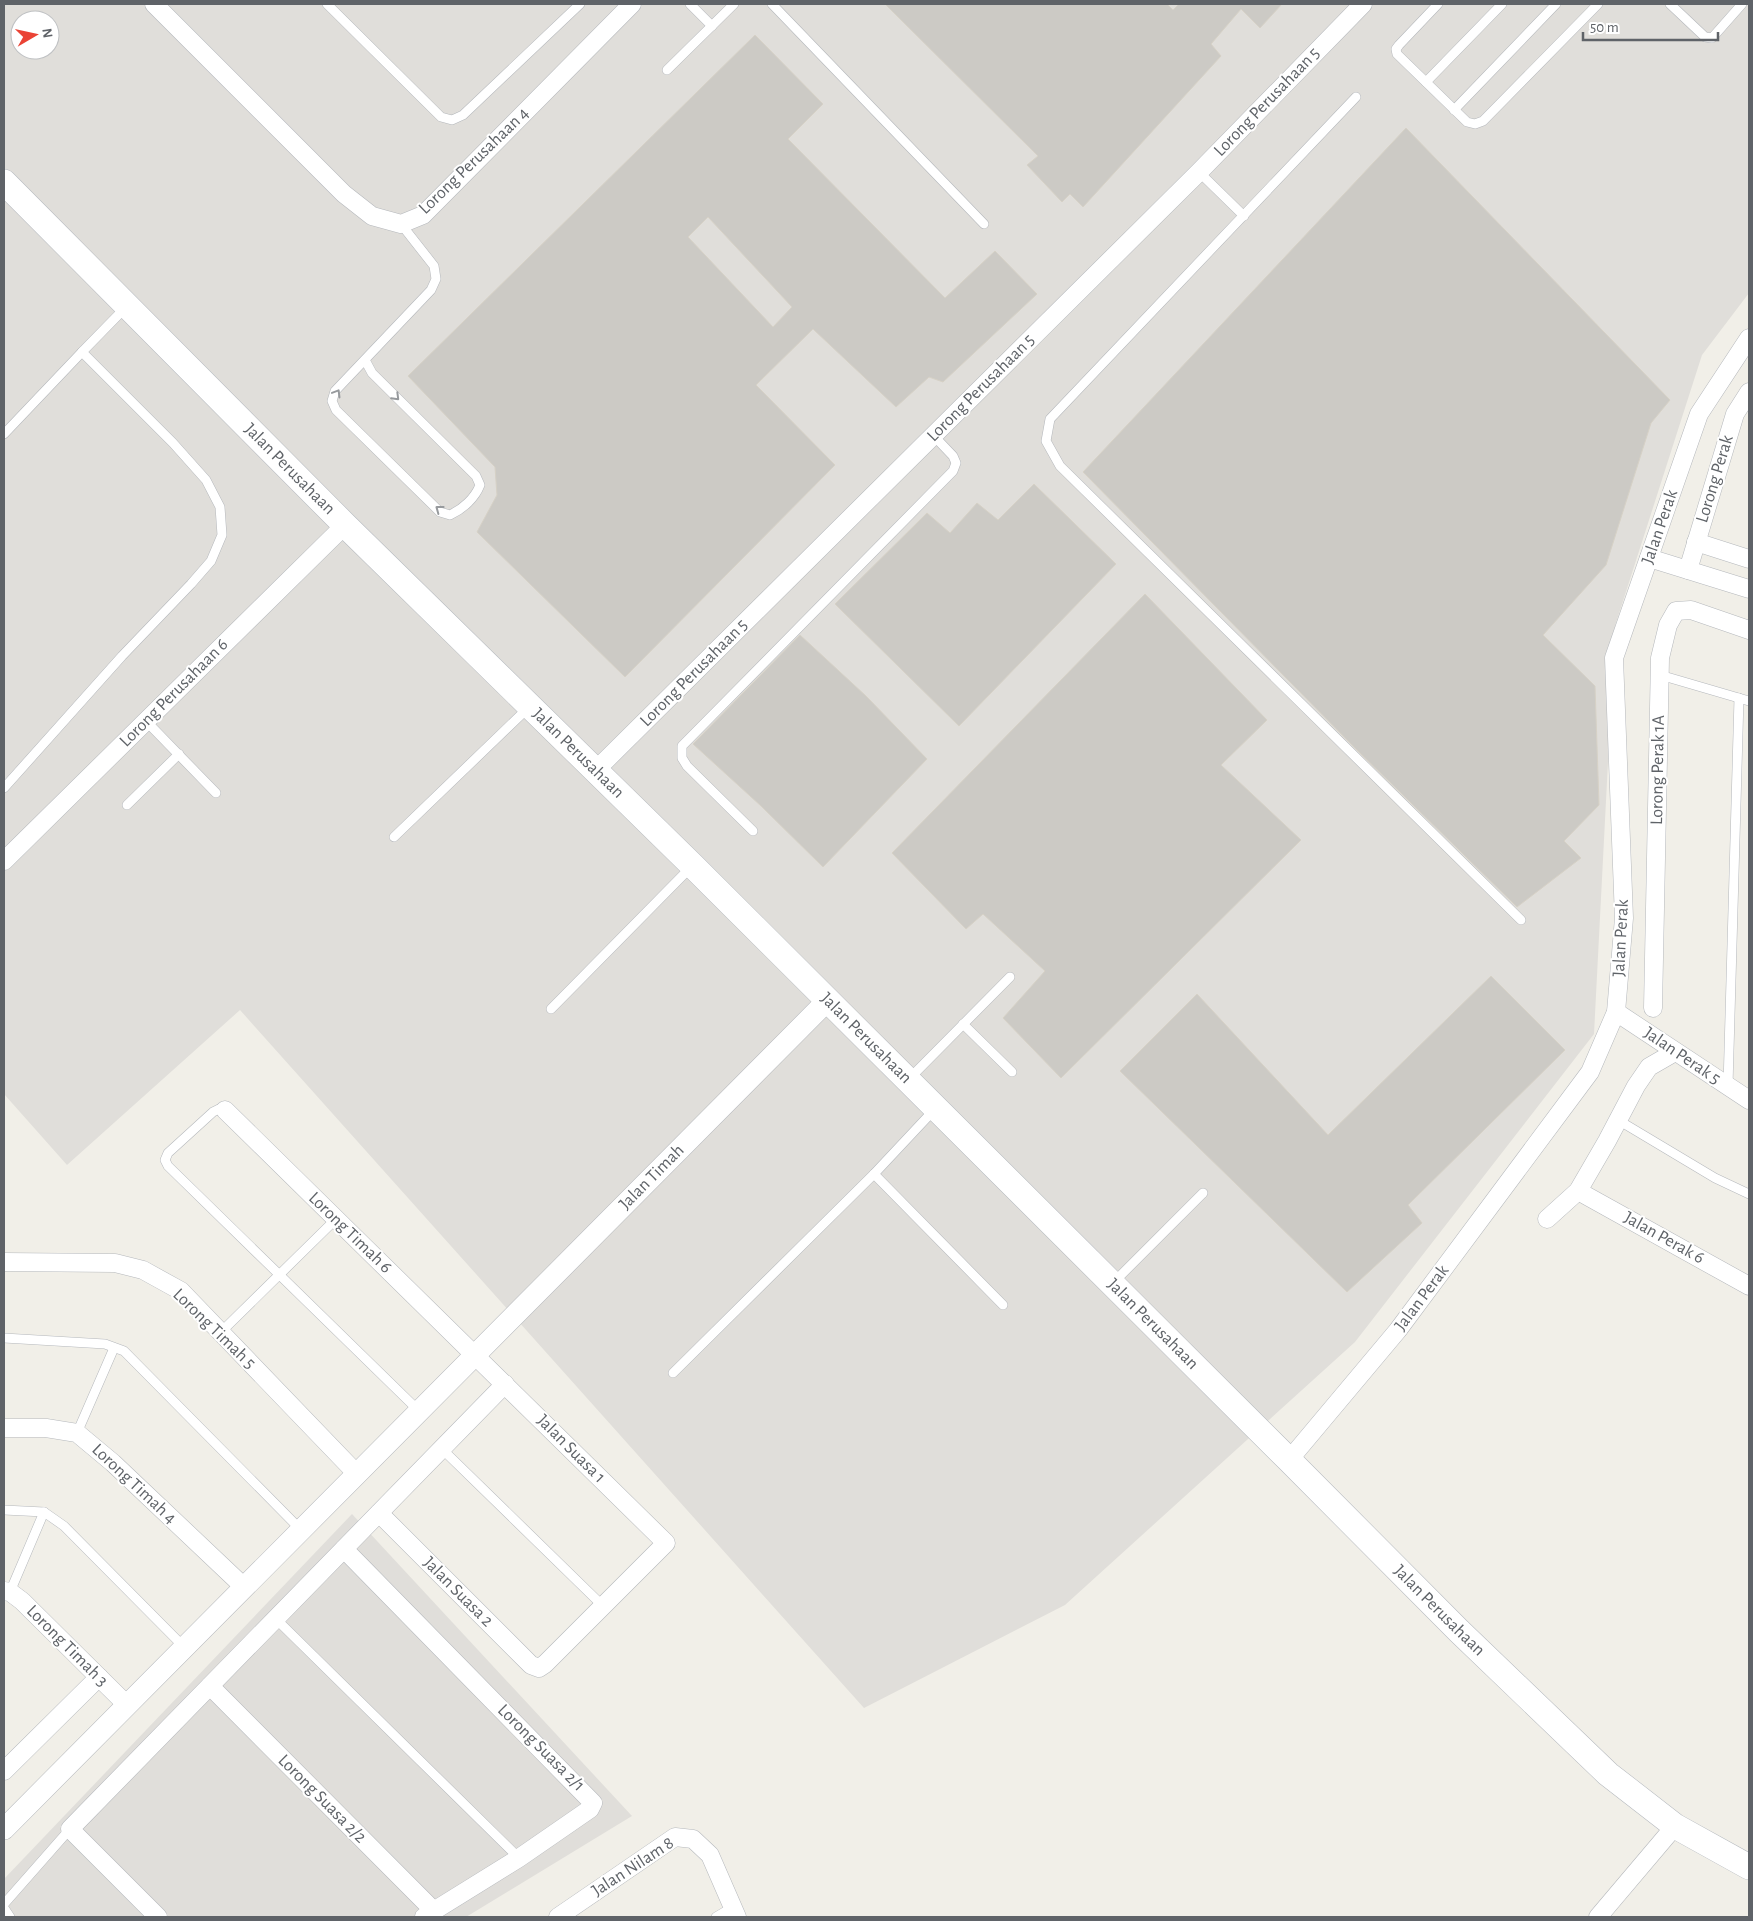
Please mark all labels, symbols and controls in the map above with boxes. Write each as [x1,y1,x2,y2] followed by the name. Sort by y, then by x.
[10,10,60,60] north arrow
[1583,10,1718,42] scale bar
[1590,20,1619,35] text: 50 m
[39,27,55,39] text: N
[1211,44,1323,160] street label: Lorong Perusahaan 5
[416,104,533,218] street label: Lorong Perusahaan 4
[924,331,1038,445] street label: Lorong Perusahaan 5
[330,389,340,398] one-way arrow
[390,391,399,400] one-way arrow
[241,420,338,518] street label: Jalan Perusahaan
[1693,432,1737,525] street label: Lorong Perak
[1639,487,1681,567] street label: Jalan Perak
[436,506,445,514] one-way arrow
[637,616,751,730] street label: Lorong Perusahaan 5
[116,635,232,751] street label: Lorong Perusahaan 6
[529,705,627,802] street label: Jalan Perusahaan
[1648,714,1668,825] street label: Lorong Perak 1A
[1610,898,1632,977] street label: Jalan Perak
[817,989,915,1087] street label: Jalan Perusahaan
[1641,1024,1723,1088] street label: Jalan Perak 5
[616,1141,688,1213] street label: Jalan Timah
[305,1189,395,1277] street label: Lorong Timah 6
[1621,1209,1707,1267] street label: Jalan Perak 6
[1392,1261,1453,1334] street label: Jalan Perak
[1104,1275,1202,1373] street label: Jalan Perusahaan
[169,1285,259,1373] street label: Lorong Timah 5
[533,1411,609,1487] street label: Jalan Suasa 1
[88,1440,180,1528] street label: Lorong Timah 4
[420,1554,496,1630] street label: Jalan Suasa 2
[1390,1562,1488,1660] street label: Jalan Perusahaan
[23,1602,111,1690] street label: Lorong Timah 3
[494,1701,588,1795] street label: Lorong Suasa 2/1
[274,1751,370,1847] street label: Lorong Suasa 2/2
[589,1834,677,1900] street label: Jalan Nilam 8

